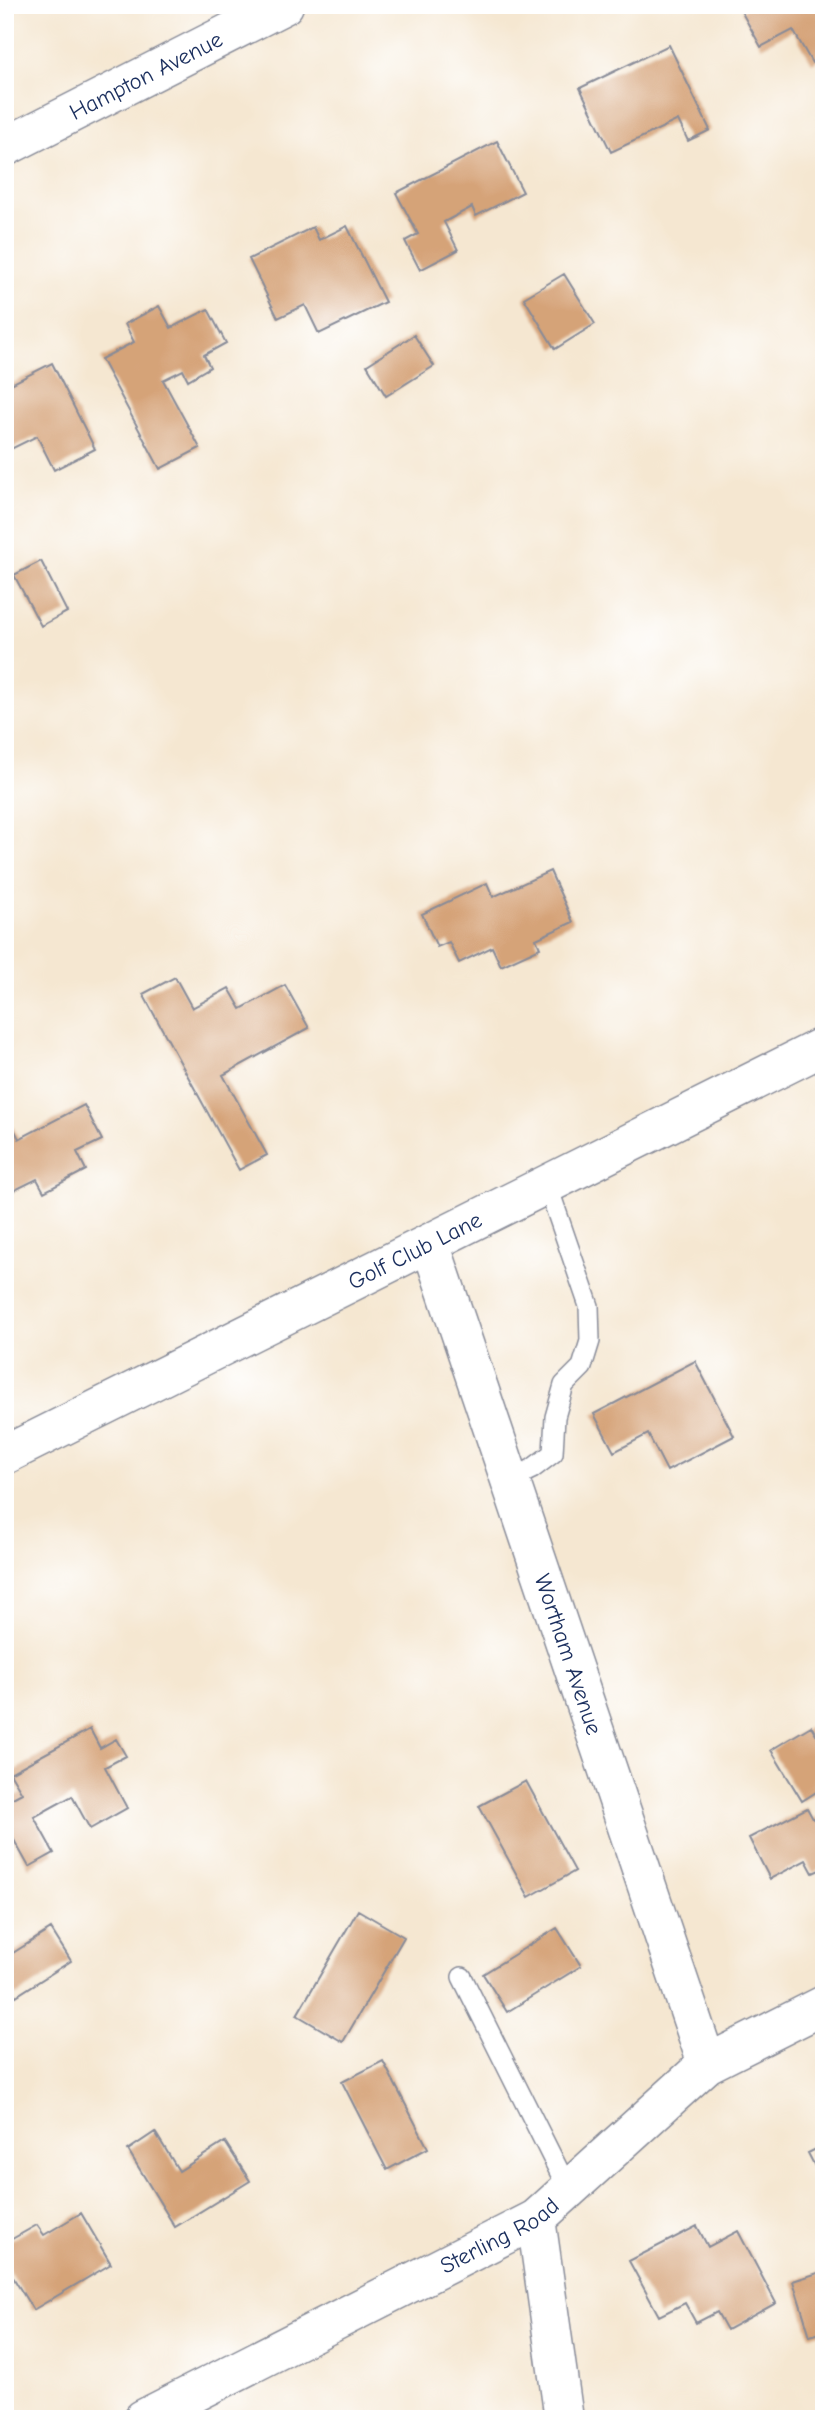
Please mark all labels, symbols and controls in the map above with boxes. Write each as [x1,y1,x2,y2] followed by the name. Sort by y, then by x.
[65,25,227,126] street label: Hampton Avenue
[343,1206,486,1295] street label: Golf Club Lane
[529,1570,608,1738] street label: Wortham Avenue
[435,2192,564,2279] street label: Sterling Road

